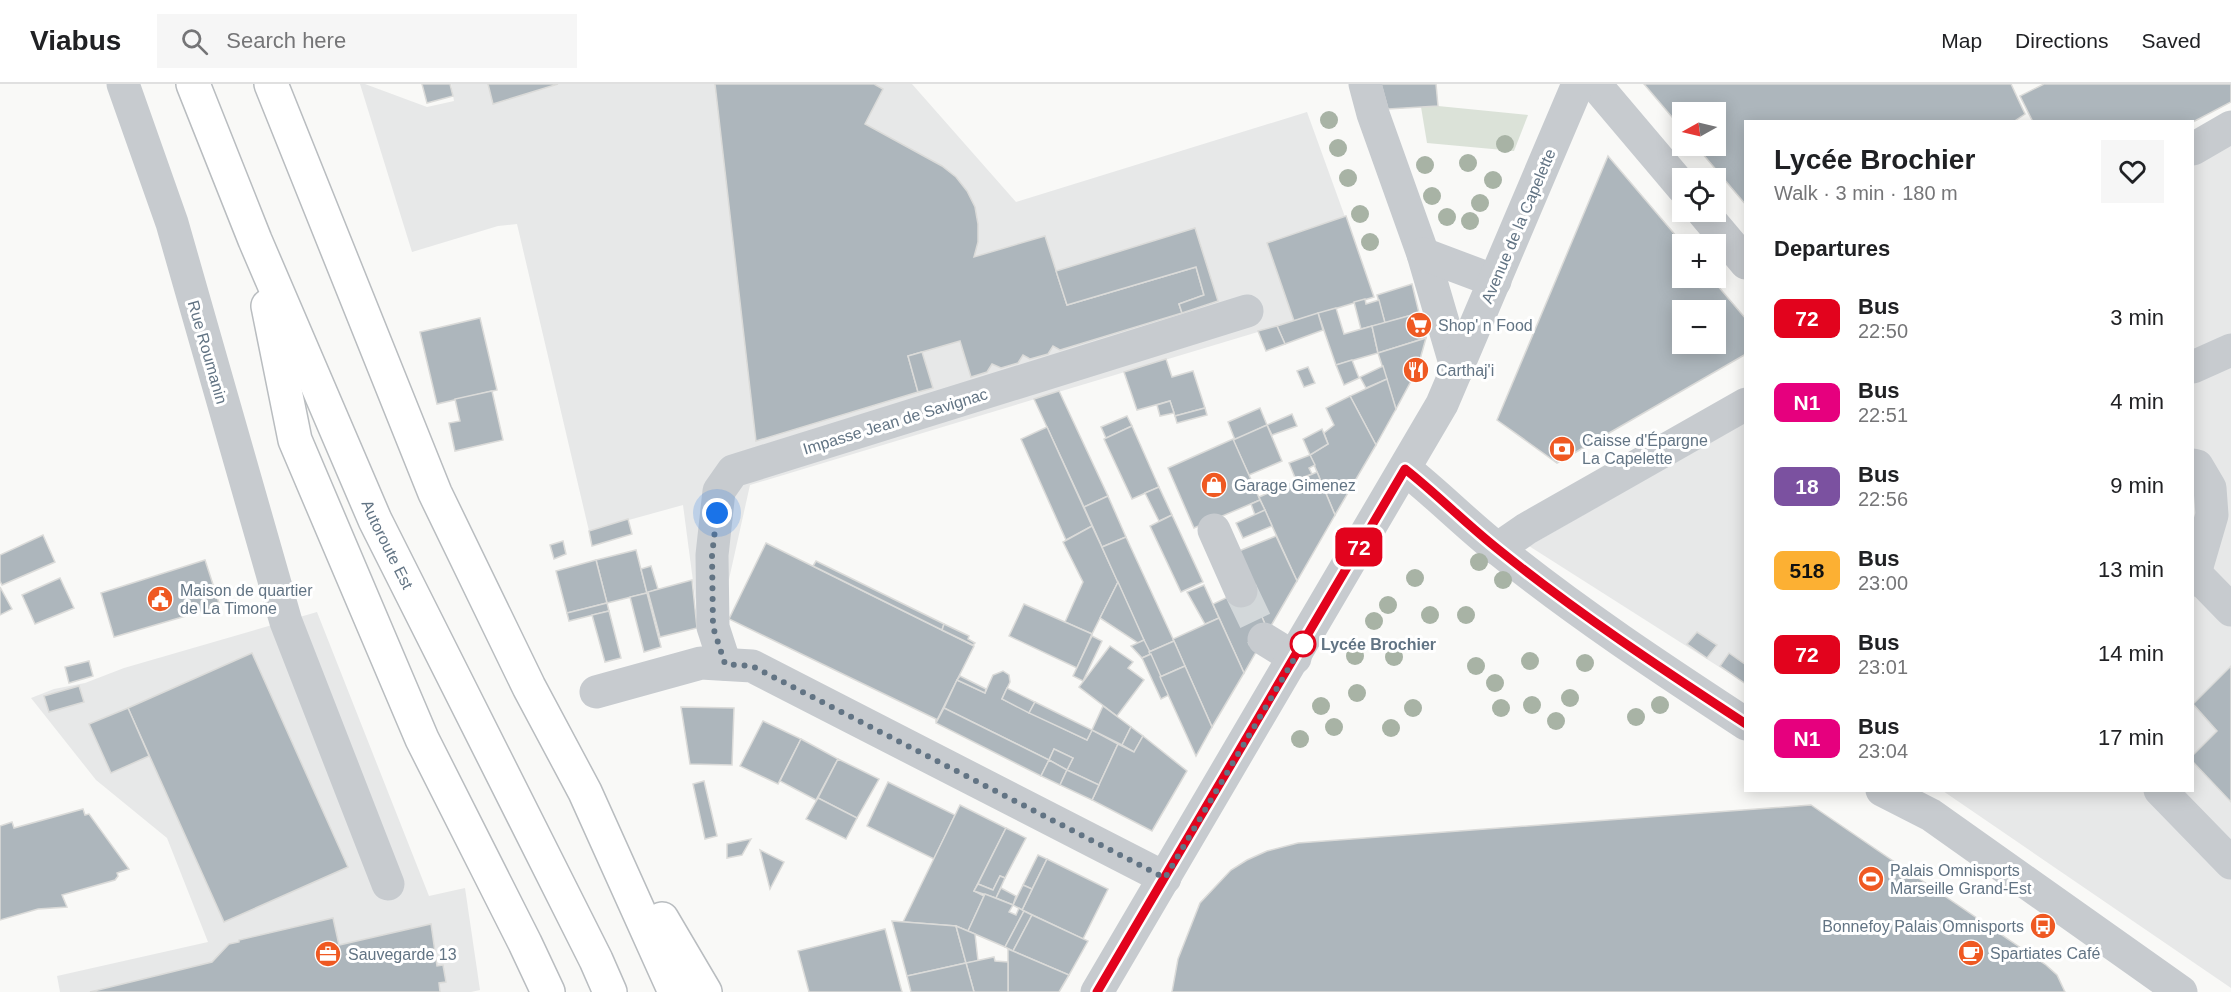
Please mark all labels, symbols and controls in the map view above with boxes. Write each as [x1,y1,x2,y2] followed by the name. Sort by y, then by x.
[157,14,577,68] search box
[30,25,121,56] text: Viabus
[178,25,211,58] icon: search
[226,28,346,53] text: Search here
[1941,29,1982,52] text: Map
[2015,29,2108,52] text: Directions
[2141,29,2201,52] text: Saved
[1672,102,1726,156] north arrow
[1672,102,1726,354] map controls
[2101,140,2164,203] button: heart
[1774,144,1975,175] text: Lycée Brochier
[1478,146,1559,306] street label: Avenue de la Capelette
[1672,168,1726,222] button: locate
[1774,182,1958,204] text: Walk · 3 min · 180 m
[1672,234,1726,288] button: +
[1774,236,1890,261] text: Departures
[1858,294,1900,319] text: Bus
[185,298,230,406] street label: Rue Roumanin
[1672,300,1726,354] button: −
[2110,305,2164,330] text: 3 min
[1795,307,1819,330] text: 72
[1404,310,1434,340] supermarket icon: Shop' n Food
[1438,317,1533,334] place label: Shop' n Food
[1858,320,1908,342] text: 22:50
[1401,355,1431,385] restaurant icon: Carthaj'i
[1436,362,1494,379] place label: Carthaj'i
[1858,378,1900,403] text: Bus
[801,385,989,458] street label: Impasse Jean de Savignac
[2110,389,2164,414] text: 4 min
[1794,391,1820,414] text: N1
[1858,404,1908,426] text: 22:51
[1582,431,1708,467] place label: Caisse d'Épargne La Capelette
[1547,434,1577,464] bank icon: Caisse d'Épargne La Capelette
[1858,462,1900,487] text: Bus
[1199,470,1229,500] shop icon: Garage Gimenez
[2110,473,2164,498] text: 9 min
[1795,475,1819,498] text: 18
[1234,477,1356,494] place label: Garage Gimenez
[1858,488,1908,510] text: 22:56
[358,498,417,592] street label: Autoroute Est
[702,498,732,528] your location
[1332,528,1386,566] line badge: 72
[1347,536,1371,559] text: 72
[1858,546,1900,571] text: Bus
[2098,557,2164,582] text: 13 min
[1789,559,1825,582] text: 518
[1858,572,1908,594] text: 23:00
[180,582,313,617] place label: Maison de quartier de La Timone
[145,584,175,614] public building icon: Maison de quartier de La Timone
[1858,630,1900,655] text: Bus
[1290,631,1316,657] marker: Lycée Brochier
[1321,636,1436,653] place label: Lycée Brochier
[2098,641,2164,666] text: 14 min
[1795,643,1819,666] text: 72
[1858,656,1908,678] text: 23:01
[1858,714,1900,739] text: Bus
[2098,725,2164,750] text: 17 min
[1794,727,1820,750] text: N1
[1858,740,1908,762] text: 23:04
[1890,862,2032,897] place label: Palais Omnisports Marseille Grand-Est
[1856,864,1886,894] sports icon: Palais Omnisports Marseille Grand-Est
[2028,911,2058,941] bus stop icon: Bonnefoy Palais Omnisports
[1822,918,2024,935] place label: Bonnefoy Palais Omnisports
[1956,938,1986,968] cafe icon: Spartiates Café
[313,939,343,969] office icon: Sauvegarde 13
[1990,945,2100,962] place label: Spartiates Café
[348,946,457,963] place label: Sauvegarde 13

